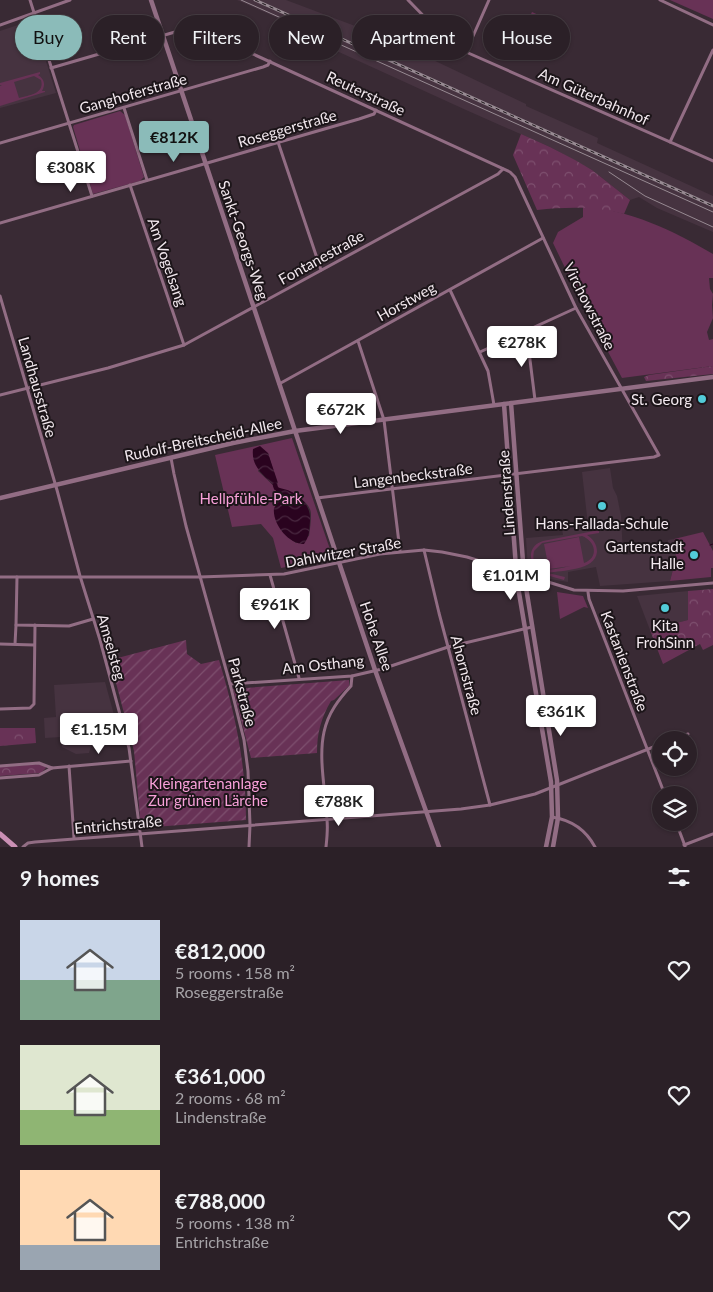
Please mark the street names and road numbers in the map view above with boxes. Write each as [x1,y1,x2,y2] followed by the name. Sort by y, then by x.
[536,64,653,129] street label: Am Güterbahnhof
[324,67,408,119] street label: Reuterstraße
[77,69,189,117] street label: Ganghoferstraße
[236,105,339,151] street label: Roseggerstraße
[215,178,273,302] street label: Sankt-Georgs-Weg
[144,215,192,309] street label: Am Vogelsang
[275,226,367,288] street label: Fontanestraße
[560,259,620,353] street label: Virchowstraße
[373,277,439,324] street label: Horstweg
[15,335,61,439] street label: Landhausstraße
[123,413,284,465] street label: Rudolf-Breitscheid-Allee
[494,450,518,536] street label: Lindenstraße
[352,459,474,491] street label: Langenbeckstraße
[284,533,402,571] street label: Dahlwitzer Straße
[357,599,397,673] street label: Hohe Allee
[598,608,652,714] street label: Kastanienstraße
[94,612,130,682] street label: Amselsteg
[448,633,486,717] street label: Ahornstraße
[281,651,365,677] street label: Am Osthang
[225,656,261,728] street label: Parkstraße
[73,811,163,837] street label: Entrichstraße

